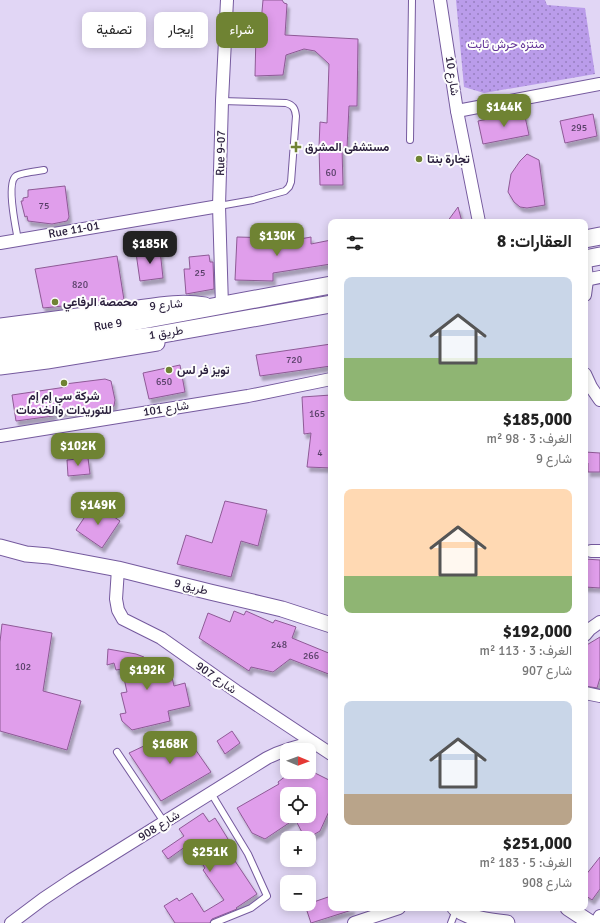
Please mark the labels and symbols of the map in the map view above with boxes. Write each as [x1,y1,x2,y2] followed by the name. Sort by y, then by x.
[467,37,545,52] park label: منتزه حرش ثابت
[441,55,462,97] street label: شارع 10
[476,94,532,128] pin: $144K
[571,122,587,134] house number: 295
[213,130,229,176] street label: Rue 9-07
[305,140,390,155] place label: مستشفى المشرق
[290,141,302,153] marker: مستشفى المشرق
[427,152,470,167] place label: تجارة بنتا
[414,154,424,164] marker: تجارة بنتا
[326,167,336,179] house number: 60
[39,200,49,212] house number: 75
[47,218,101,242] street label: Rue 11-01
[249,223,305,257] pin: $130K
[122,231,178,265] pin: $185K
[195,267,205,279] house number: 25
[72,279,88,291] house number: 820
[63,295,138,312] place label: محمصة الرفاعي
[149,296,183,315] street label: شارع 9
[50,297,60,307] marker: محمصة الرفاعي
[93,315,123,335] street label: Rue 9
[148,323,184,343] street label: طريق 1
[286,354,302,366] house number: 720
[177,363,230,378] place label: تويز فر لس
[164,365,174,375] marker: تويز فر لس
[156,376,172,388] house number: 650
[59,378,69,388] marker: شركة سي إم إم للتوريدات والخدمات
[16,389,112,418] place label: شركة سي إم إم للتوريدات والخدمات
[142,398,190,421] street label: شارع 101
[309,408,325,420] house number: 165
[50,433,106,467] pin: $102K
[317,447,323,459] house number: 4
[70,492,126,526] pin: $149K
[172,576,210,599] street label: طريق 9
[271,639,287,651] house number: 248
[303,650,319,662] house number: 266
[119,657,175,691] pin: $192K
[192,659,239,698] street label: شارع 907
[15,661,31,673] house number: 102
[142,731,198,765] pin: $168K
[280,743,316,779] north arrow
[135,807,183,845] street label: شارع 908
[182,839,238,873] pin: $251K

